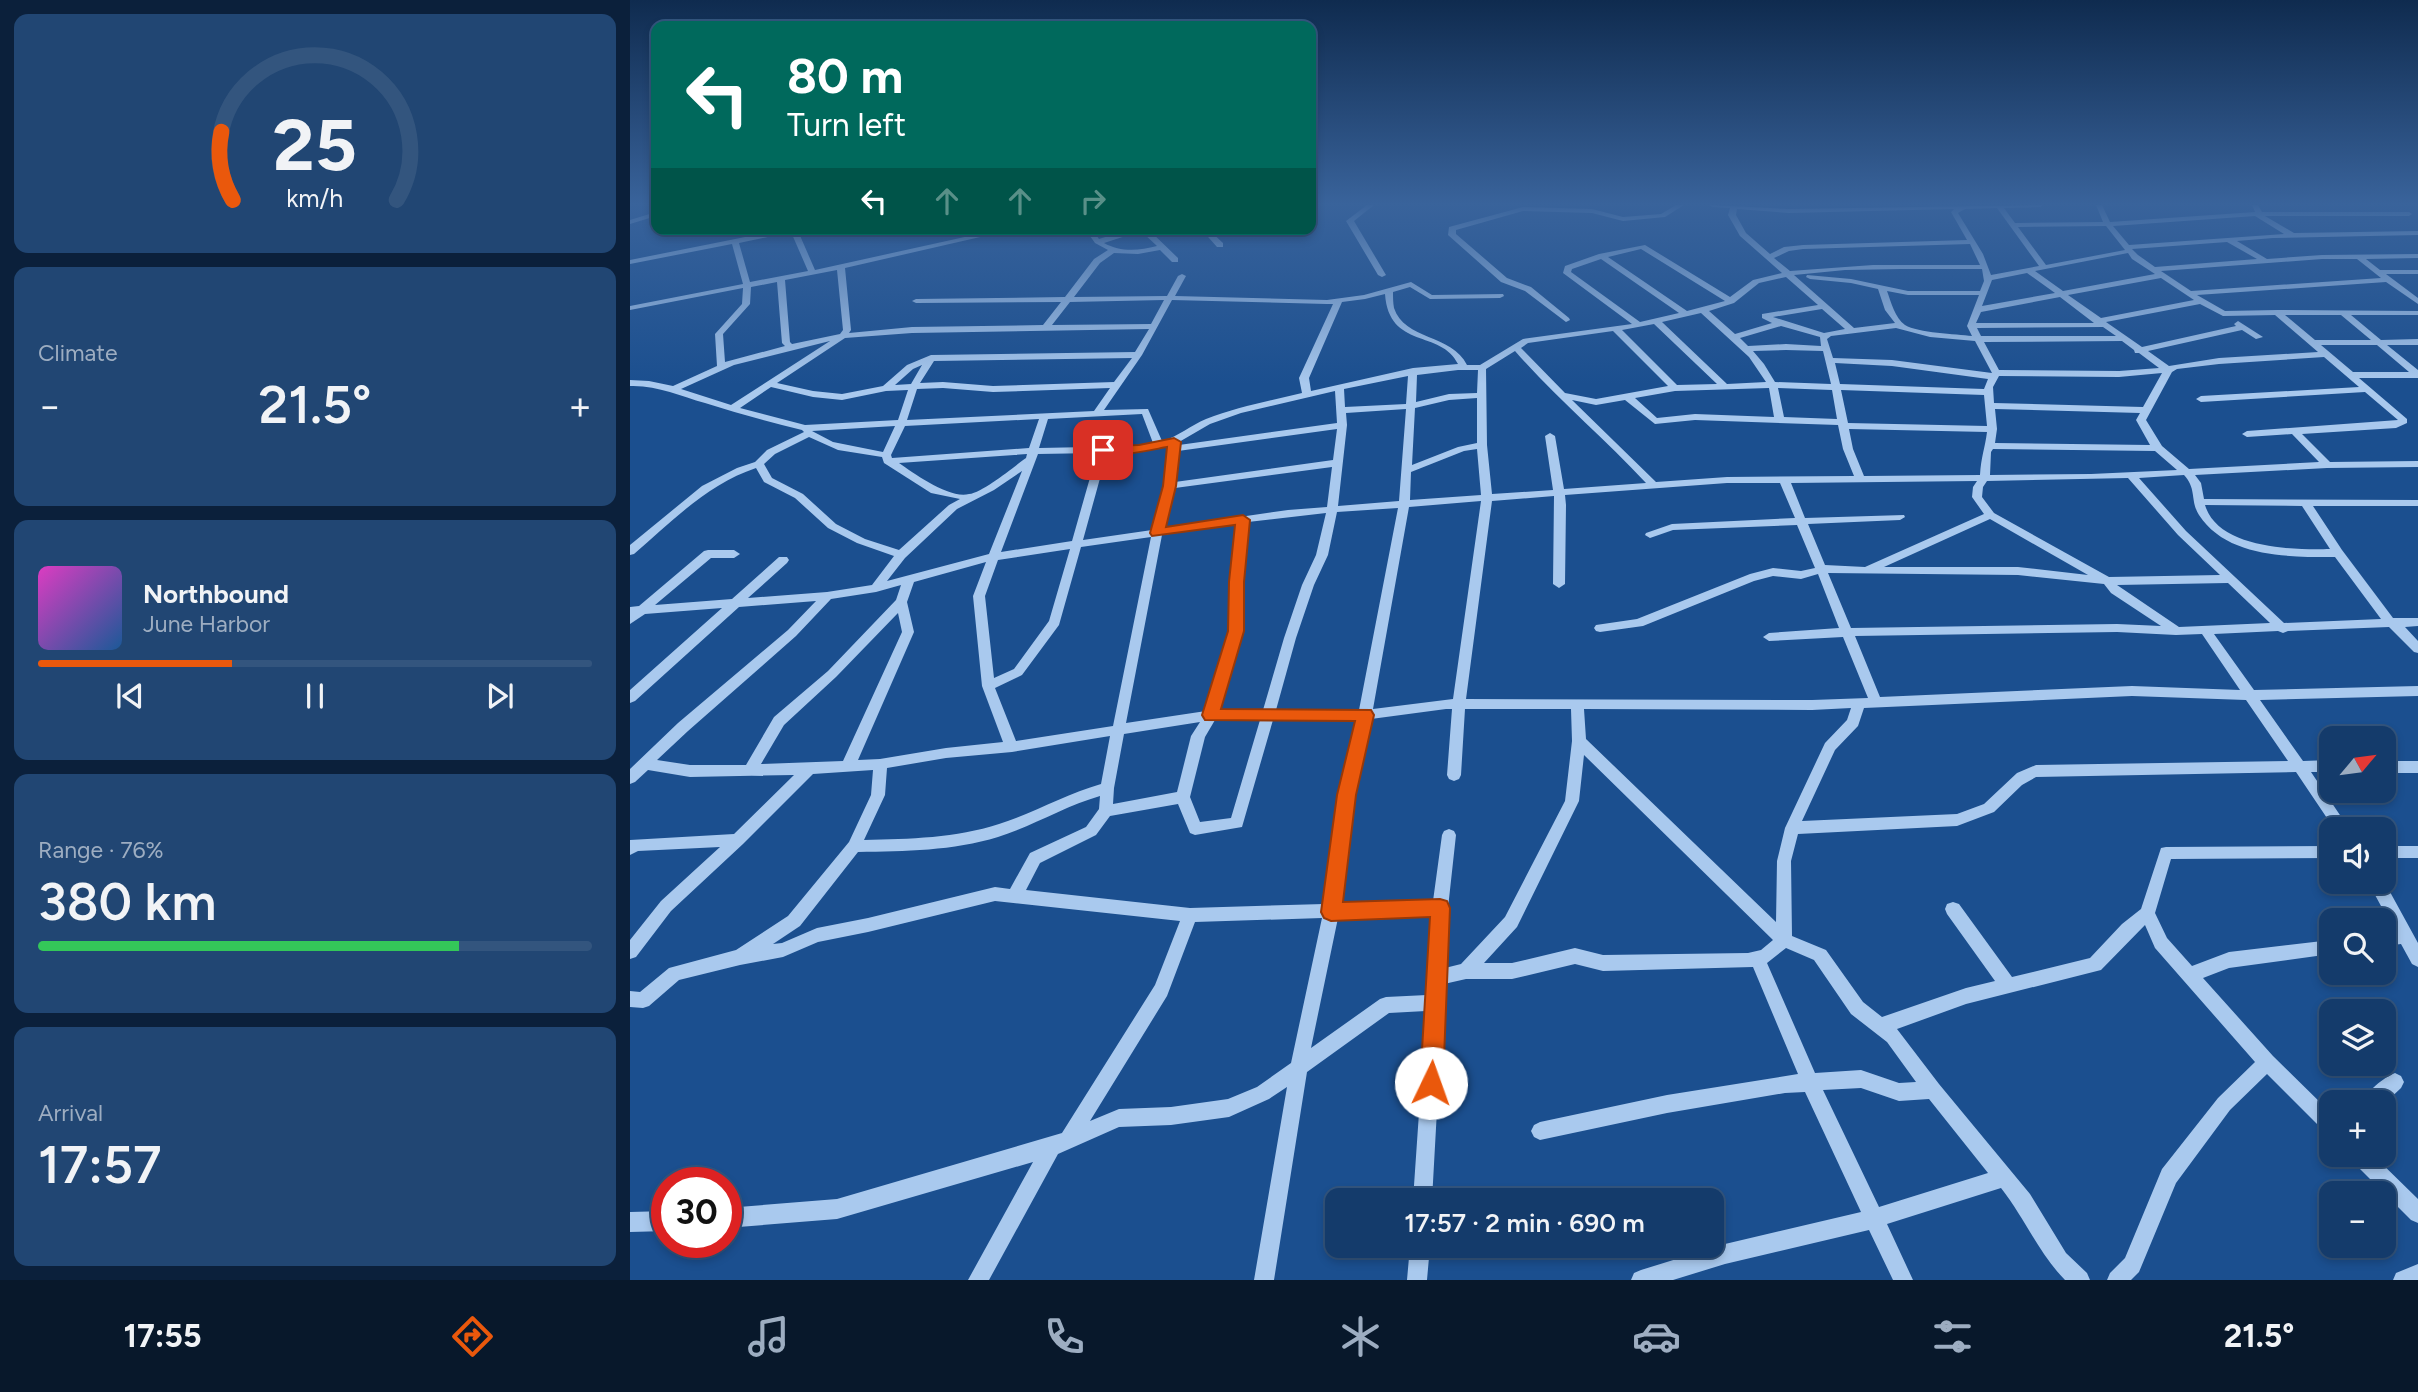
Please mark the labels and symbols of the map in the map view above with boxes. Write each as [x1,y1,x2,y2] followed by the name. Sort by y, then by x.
[1073,420,1133,480] pin
[2319,726,2396,803] north arrow
[1394,1046,1468,1120] position arrow
[651,1167,742,1258] speed limit sign: 30

